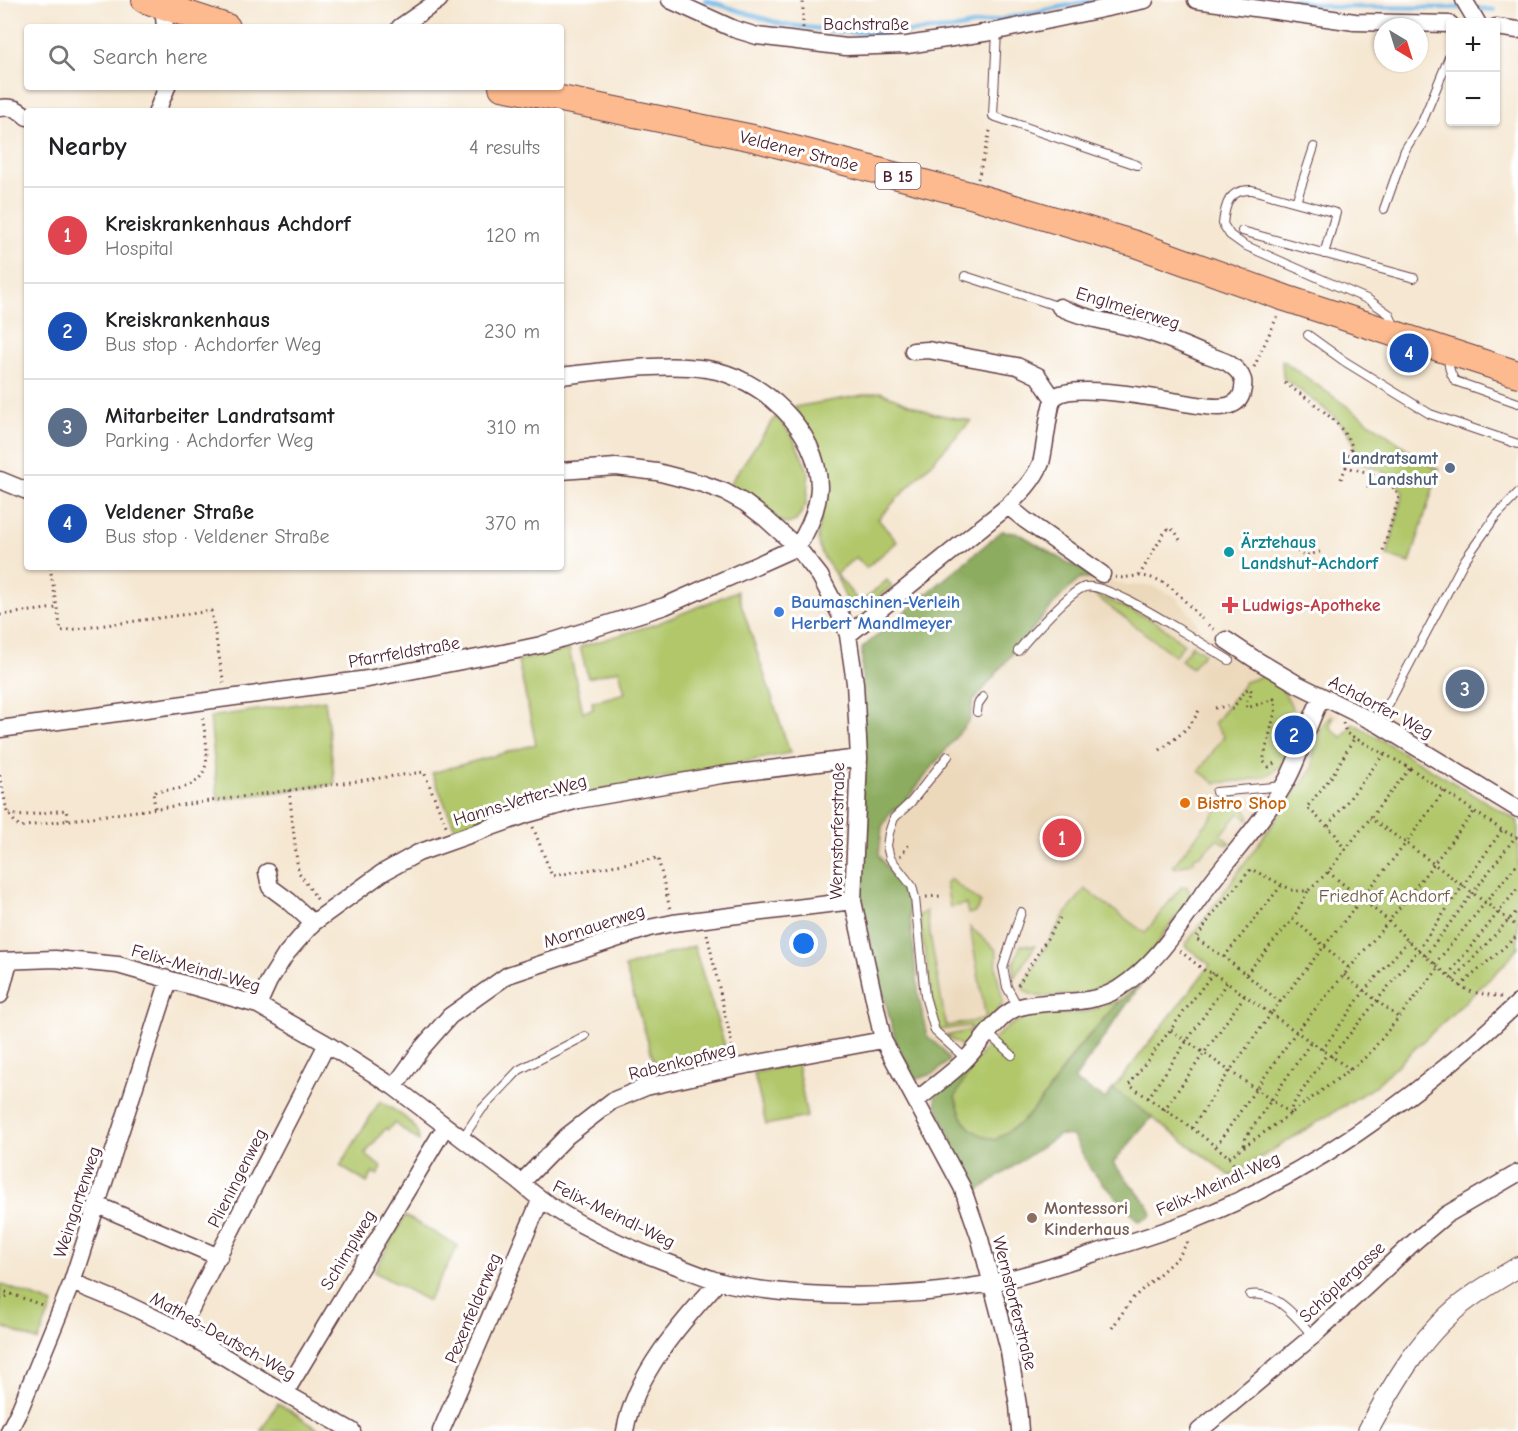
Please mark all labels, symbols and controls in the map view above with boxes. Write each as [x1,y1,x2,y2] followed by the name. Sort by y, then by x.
[823,14,909,35] street label: Bachstraße
[1374,18,1428,72] north arrow
[1446,18,1500,126] map controls
[1446,18,1500,72] button: +
[24,24,564,90] search box
[45,41,78,74] icon: search
[93,44,208,70] text: Search here
[1446,72,1500,126] button: −
[737,127,861,176] street label: Veldener Straße
[48,132,127,162] text: Nearby
[469,136,540,159] text: 4 results
[876,163,920,189] road number: B 15
[105,211,351,237] text: Kreiskrankenhaus Achdorf
[64,224,71,247] text: 1
[486,224,540,247] text: 120 m
[105,237,173,260] text: Hospital
[1073,283,1182,334] street label: Englmeierweg
[105,307,270,333] text: Kreiskrankenhaus
[63,320,72,343] text: 2
[484,320,540,343] text: 230 m
[1390,330,1428,376] pin: 4
[105,333,322,356] text: Bus stop · Achdorfer Weg
[105,403,334,429] text: Mitarbeiter Landratsamt
[63,416,72,439] text: 3
[487,416,540,439] text: 310 m
[105,429,314,452] text: Parking · Achdorfer Weg
[1342,448,1439,490] place label: Landratsamt Landshut
[1443,461,1457,475] marker: Landratsamt Landshut
[105,499,254,525] text: Veldener Straße
[63,512,72,535] text: 4
[485,512,540,535] text: 370 m
[105,525,330,548] text: Bus stop · Veldener Straße
[1241,532,1379,574] place label: Ärztehaus Landshut-Achdorf
[1222,545,1236,559] marker: Ärztehaus Landshut-Achdorf
[791,592,960,634] place label: Baumaschinen-Verleih Herbert Mandlmeyer
[1242,595,1381,616] place label: Ludwigs-Apotheke
[1223,598,1237,612] marker: Ludwigs-Apotheke
[772,605,786,619] marker: Baumaschinen-Verleih Herbert Mandlmeyer
[347,632,461,673] street label: Pfarrfeldstraße
[1446,666,1484,712] pin: 3
[1325,671,1436,744] street label: Achdorfer Weg
[1274,712,1314,758] pin: 2
[826,762,849,900] street label: Wernstorferstraße
[451,770,589,831] street label: Hanns-Vetter-Weg
[1197,793,1287,814] place label: Bistro Shop
[1178,796,1192,810] marker: Bistro Shop
[1042,816,1082,860] pin: 1
[1319,886,1450,907] park label: Friedhof Achdorf
[541,900,648,953] street label: Mornauerweg
[789,929,818,958] your location
[129,940,263,997] street label: Felix-Meindl-Weg
[626,1038,738,1085] street label: Rabenkopfweg
[203,1125,271,1231] street label: Plieningenweg
[50,1144,105,1261] street label: Weingartenweg
[1153,1148,1283,1221] street label: Felix-Meindl-Weg
[549,1176,678,1253] street label: Felix-Meindl-Weg
[1044,1198,1130,1240] place label: Montessori Kinderhaus
[316,1206,381,1294] street label: Schimplweg
[1025,1211,1039,1225] marker: Montessori Kinderhaus
[988,1234,1041,1372] street label: Wernstorferstraße
[1295,1237,1390,1327] street label: Schöplergasse
[441,1250,506,1367] street label: Pexenfelderweg
[146,1288,299,1385] street label: Mathes-Deutsch-Weg

